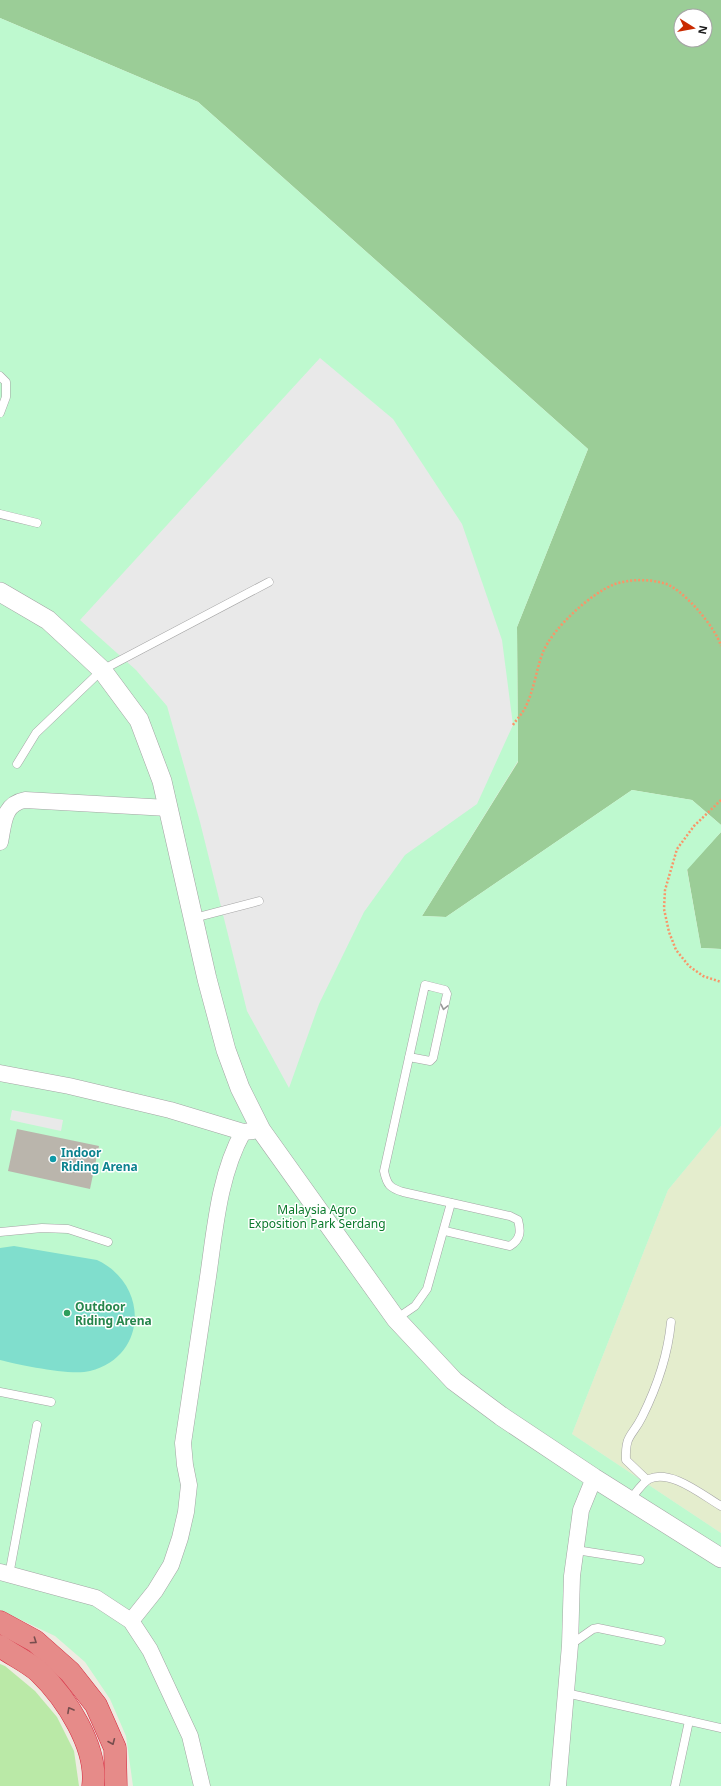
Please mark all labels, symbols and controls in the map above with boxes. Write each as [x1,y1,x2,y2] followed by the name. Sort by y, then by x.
[673,8,713,48] north arrow
[695,24,712,36] text: N
[440,1004,449,1010] one-way arrow
[61,1144,138,1175] place label: Indoor Riding Arena
[48,1154,58,1164] marker: Indoor Riding Arena
[248,1201,386,1232] park label: Malaysia Agro Exposition Park Serdang
[75,1298,152,1329] place label: Outdoor Riding Arena
[62,1308,72,1318] marker: Outdoor Riding Arena
[30,1636,37,1644] one-way arrow
[67,1707,74,1714] one-way arrow
[107,1738,115,1745] one-way arrow

